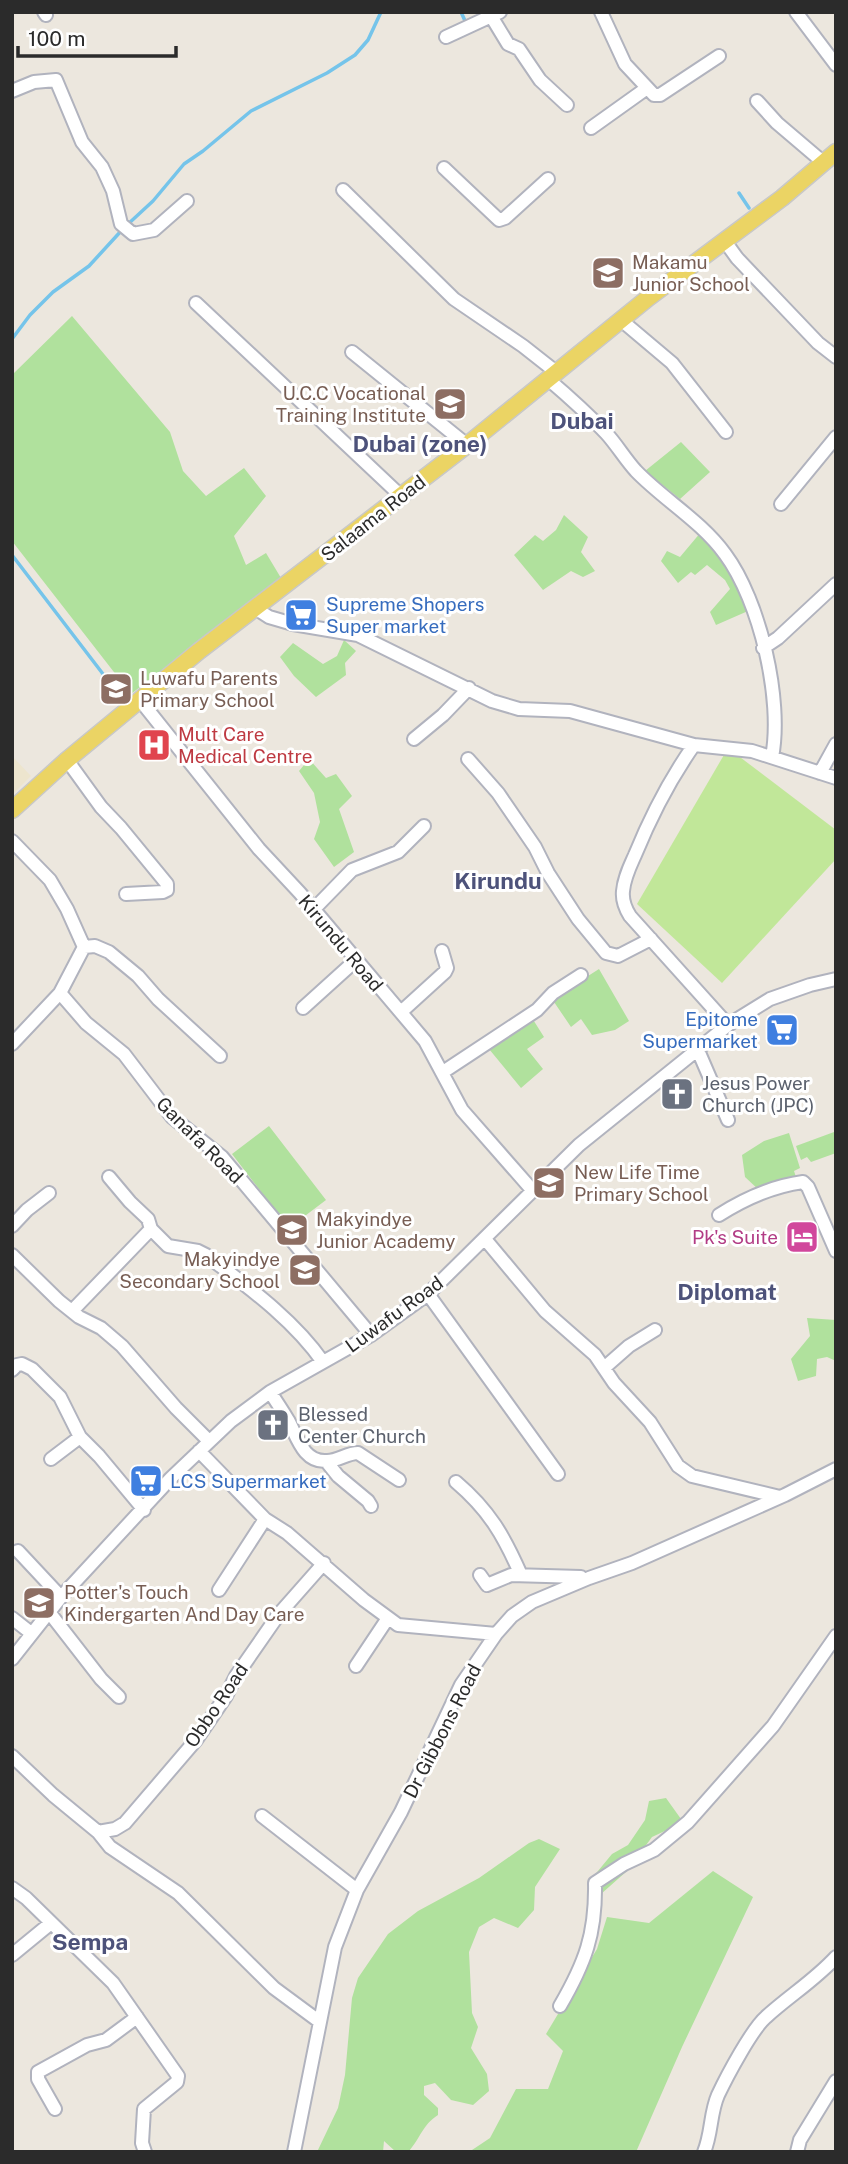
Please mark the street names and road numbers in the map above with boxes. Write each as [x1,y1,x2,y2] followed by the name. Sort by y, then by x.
[316,470,430,566] street label: Salaama Road
[294,890,388,996] street label: Kirundu Road
[152,1092,248,1188] street label: Ganafa Road
[341,1271,447,1357] street label: Luwafu Road
[180,1659,252,1751] street label: Obbo Road
[399,1660,485,1802] street label: Dr Gibbons Road

